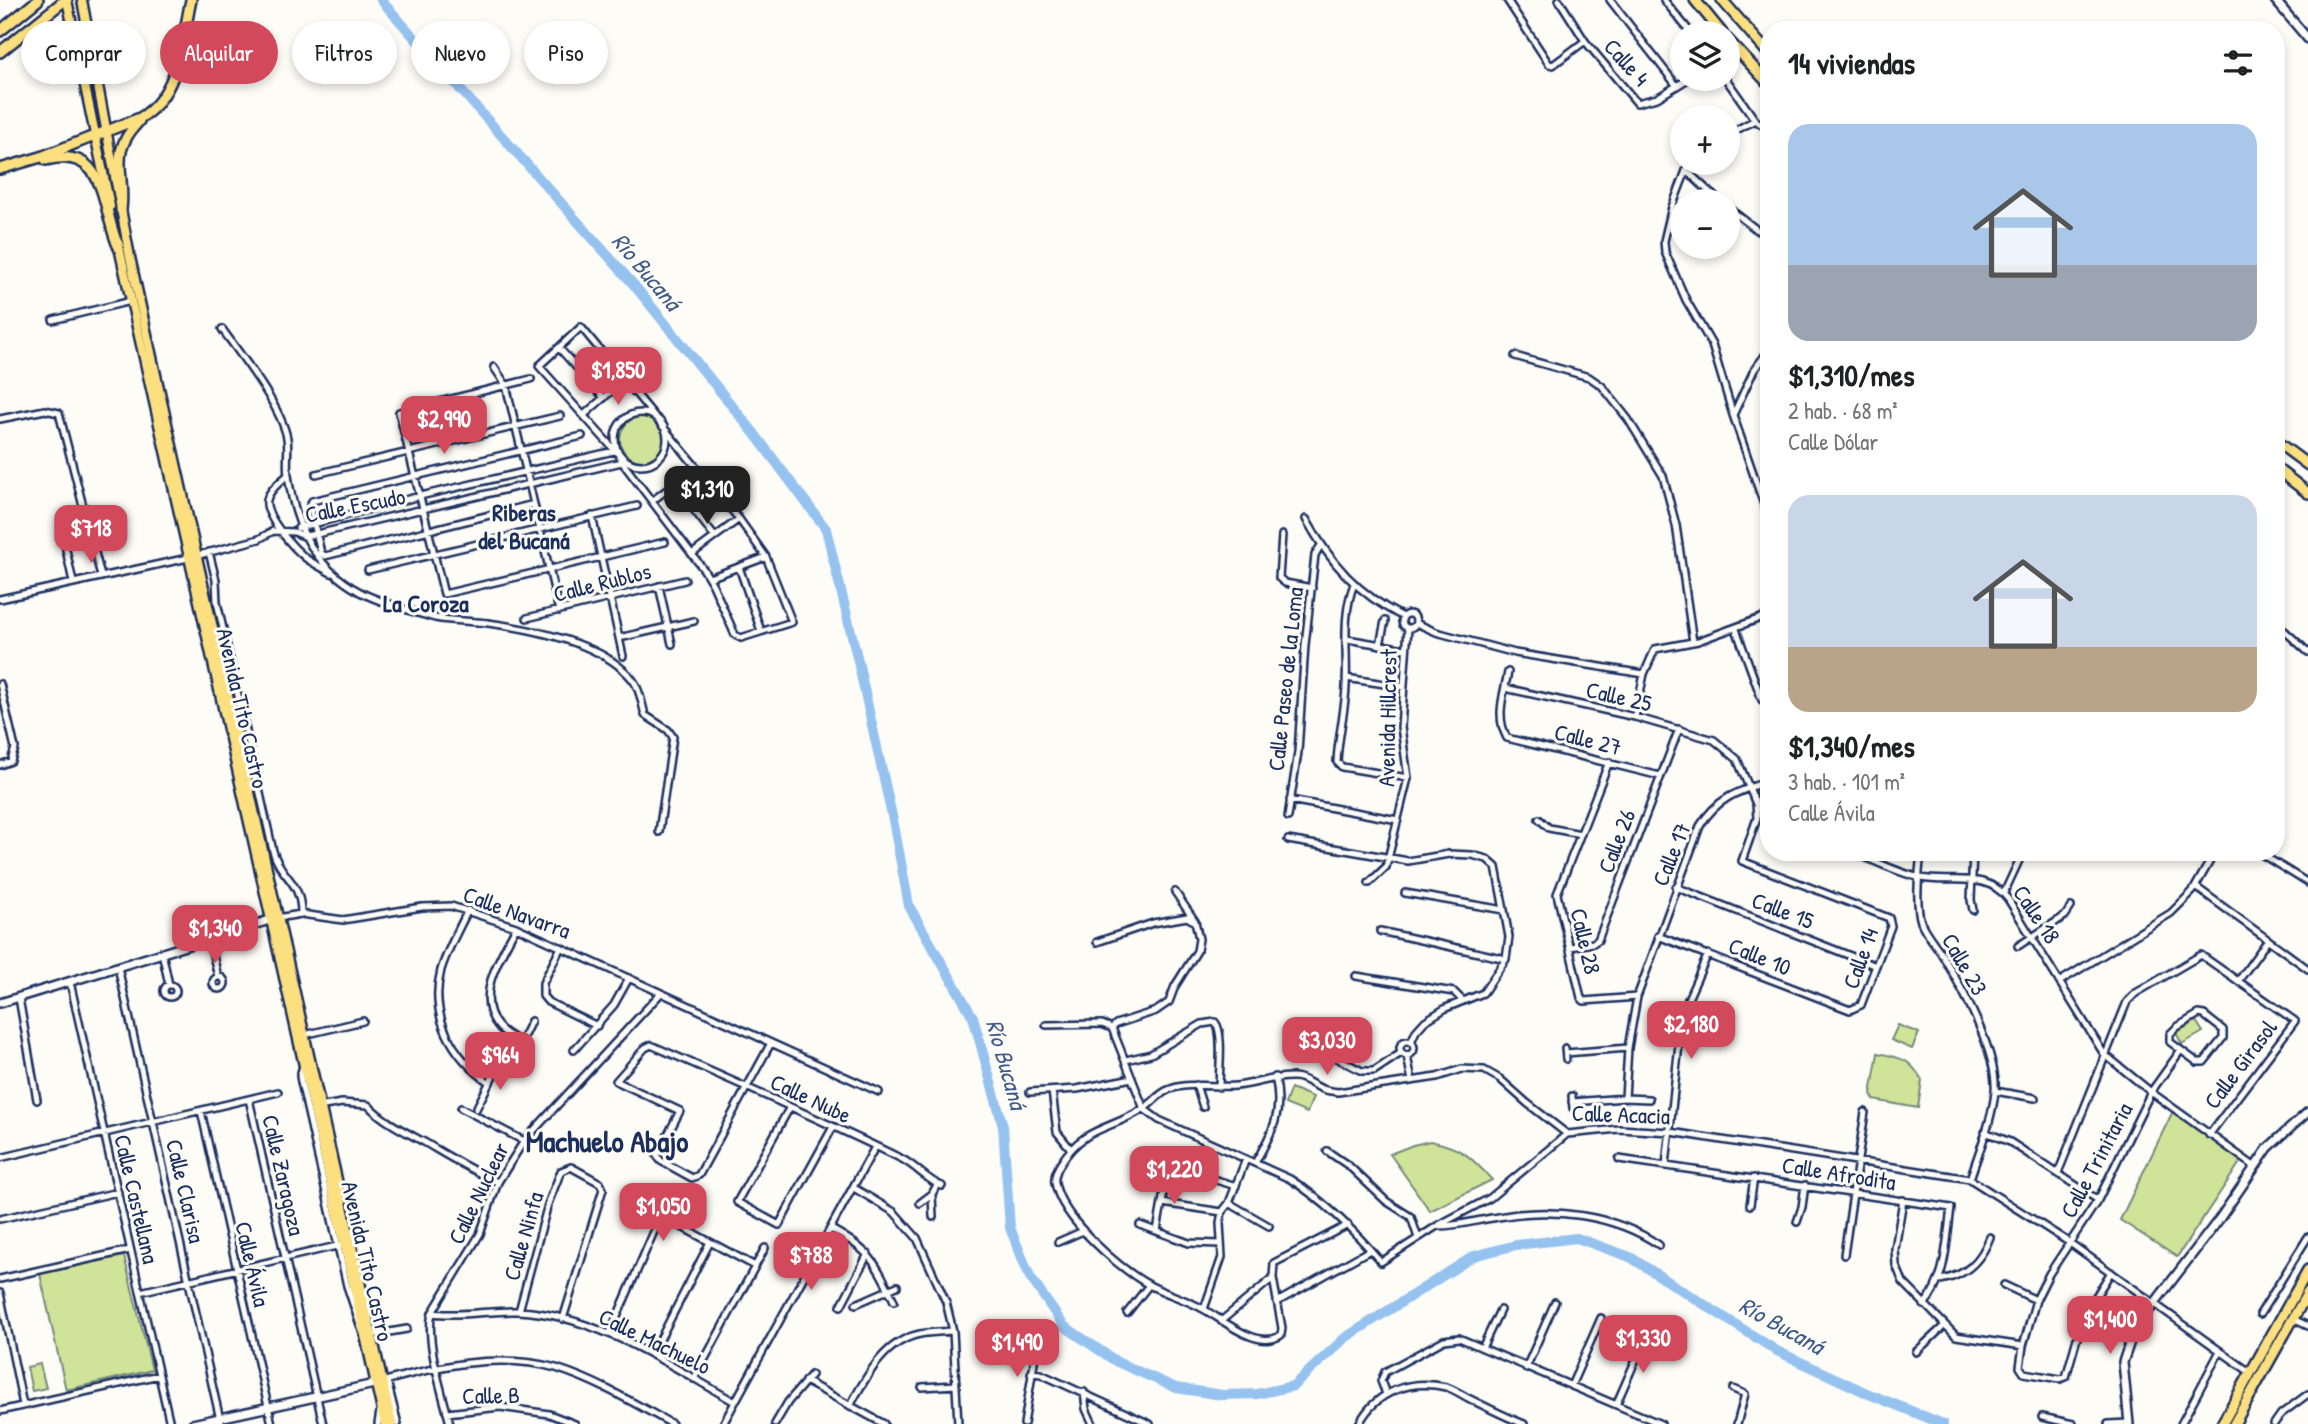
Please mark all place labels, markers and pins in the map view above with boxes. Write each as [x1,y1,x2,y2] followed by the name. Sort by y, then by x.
[561,348,675,407] pin: $1,850
[387,396,501,456] pin: $2,990
[650,466,764,526] pin: $1,310
[50,505,132,565] pin: $718
[158,906,272,965] pin: $1,340
[1634,1002,1748,1061] pin: $2,180
[1270,1018,1384,1077] pin: $3,030
[459,1032,541,1092] pin: $964
[1117,1146,1231,1206] pin: $1,220
[606,1184,720,1243] pin: $1,050
[770,1232,852,1292] pin: $788
[2053,1296,2167,1356] pin: $1,400
[1586,1316,1700,1375] pin: $1,330
[960,1320,1074,1379] pin: $1,490

